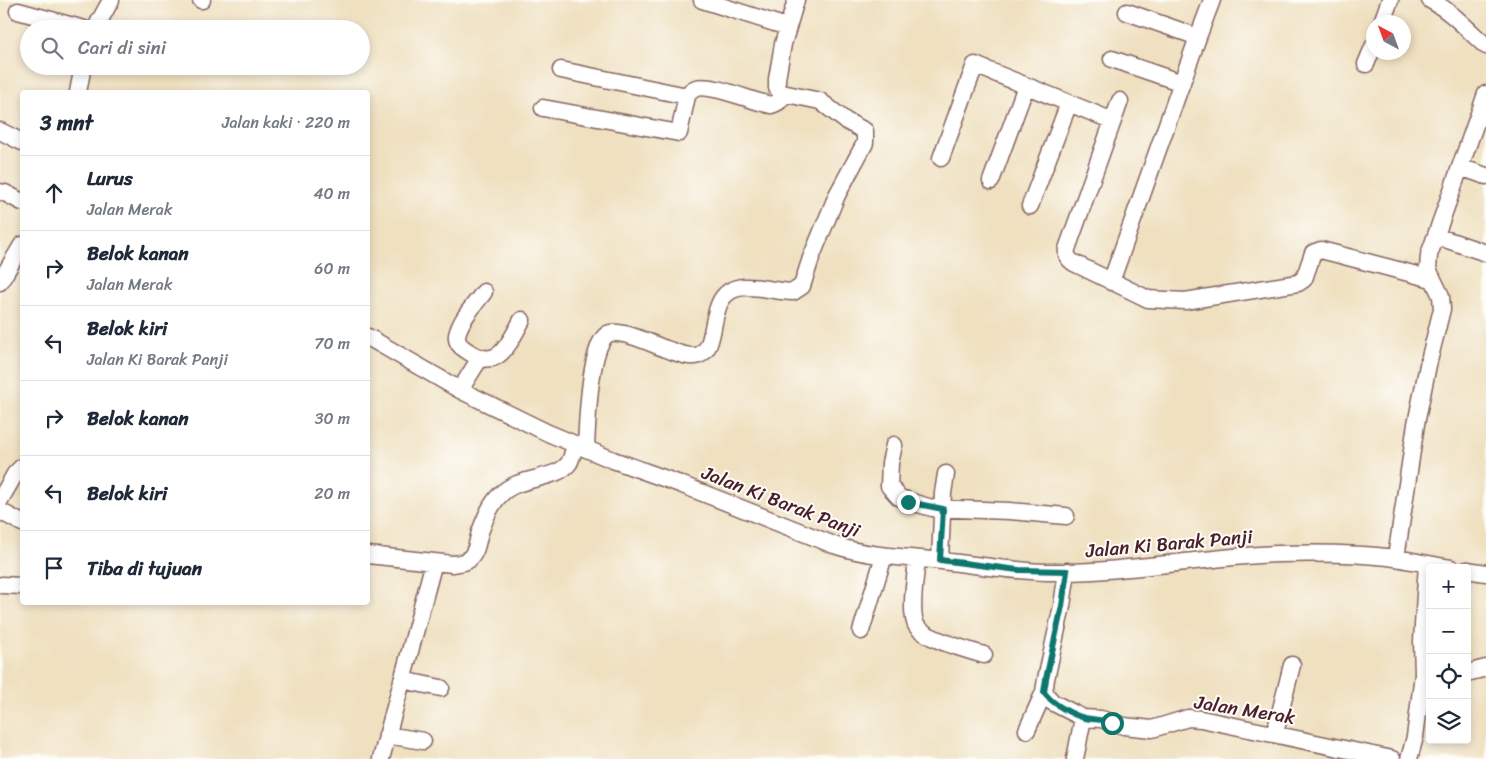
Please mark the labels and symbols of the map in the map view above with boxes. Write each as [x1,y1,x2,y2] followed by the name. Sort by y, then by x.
[1366,15,1411,60] north arrow
[696,456,865,547] street label: Jalan Ki Barak Panji
[897,491,920,514] route end
[1083,520,1255,567] street label: Jalan Ki Barak Panji
[1191,685,1298,734] street label: Jalan Merak
[1101,712,1124,735] route start

